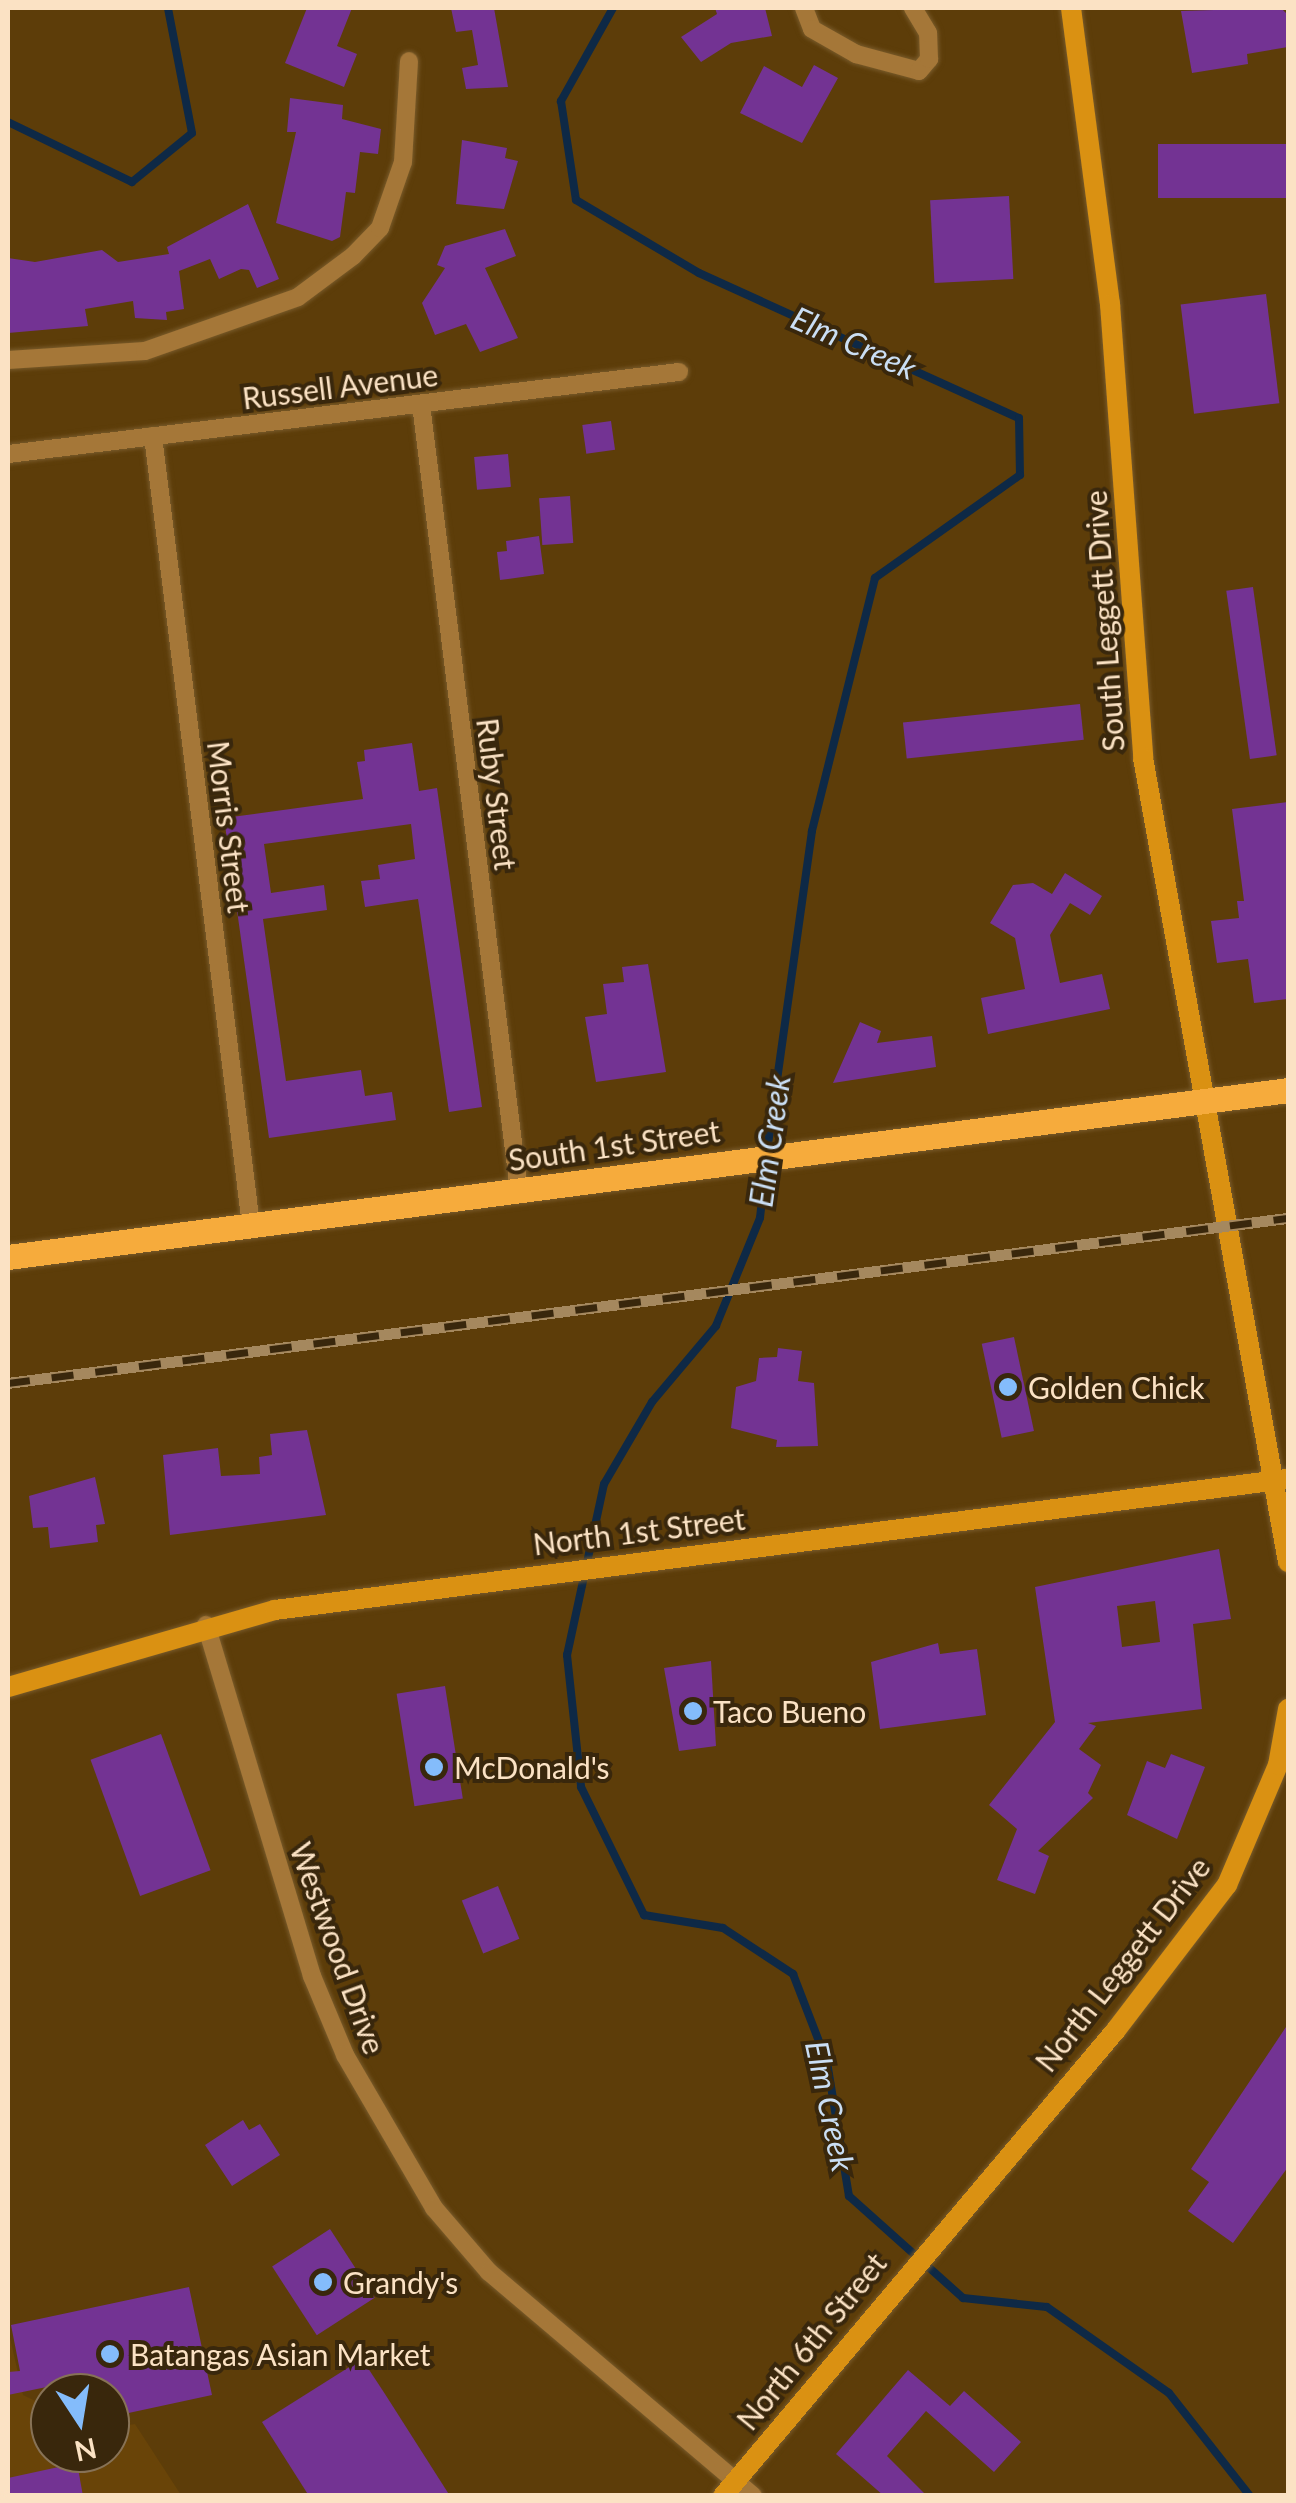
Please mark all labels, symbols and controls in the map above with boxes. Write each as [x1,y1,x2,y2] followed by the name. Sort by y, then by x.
[786,298,922,388] water label: Elm Creek
[240,356,440,416] street label: Russell Avenue
[1077,489,1131,753] street label: South Leggett Drive
[470,716,524,872] street label: Ruby Street
[201,739,257,915] street label: Morris Street
[742,1073,798,1209] water label: Elm Creek
[506,1112,722,1178] street label: South 1st Street
[1028,1369,1204,1405] place label: Golden Chick
[997,1376,1019,1398] marker: Golden Chick
[531,1500,747,1562] street label: North 1st Street
[713,1693,866,1729] place label: Taco Bueno
[682,1700,704,1722] marker: Taco Bueno
[454,1749,610,1785] place label: McDonald's
[423,1756,445,1778] marker: McDonald's
[283,1837,393,2059] street label: Westwood Drive
[1027,1850,1217,2078] street label: North Leggett Drive
[797,2037,863,2175] water label: Elm Creek
[729,2245,893,2437] street label: North 6th Street
[343,2264,458,2300] place label: Grandy's
[312,2271,334,2293] marker: Grandy's
[130,2336,431,2372] place label: Batangas Asian Market
[99,2343,121,2365] marker: Batangas Asian Market
[30,2373,130,2473] north arrow
[72,2432,100,2469] text: N

